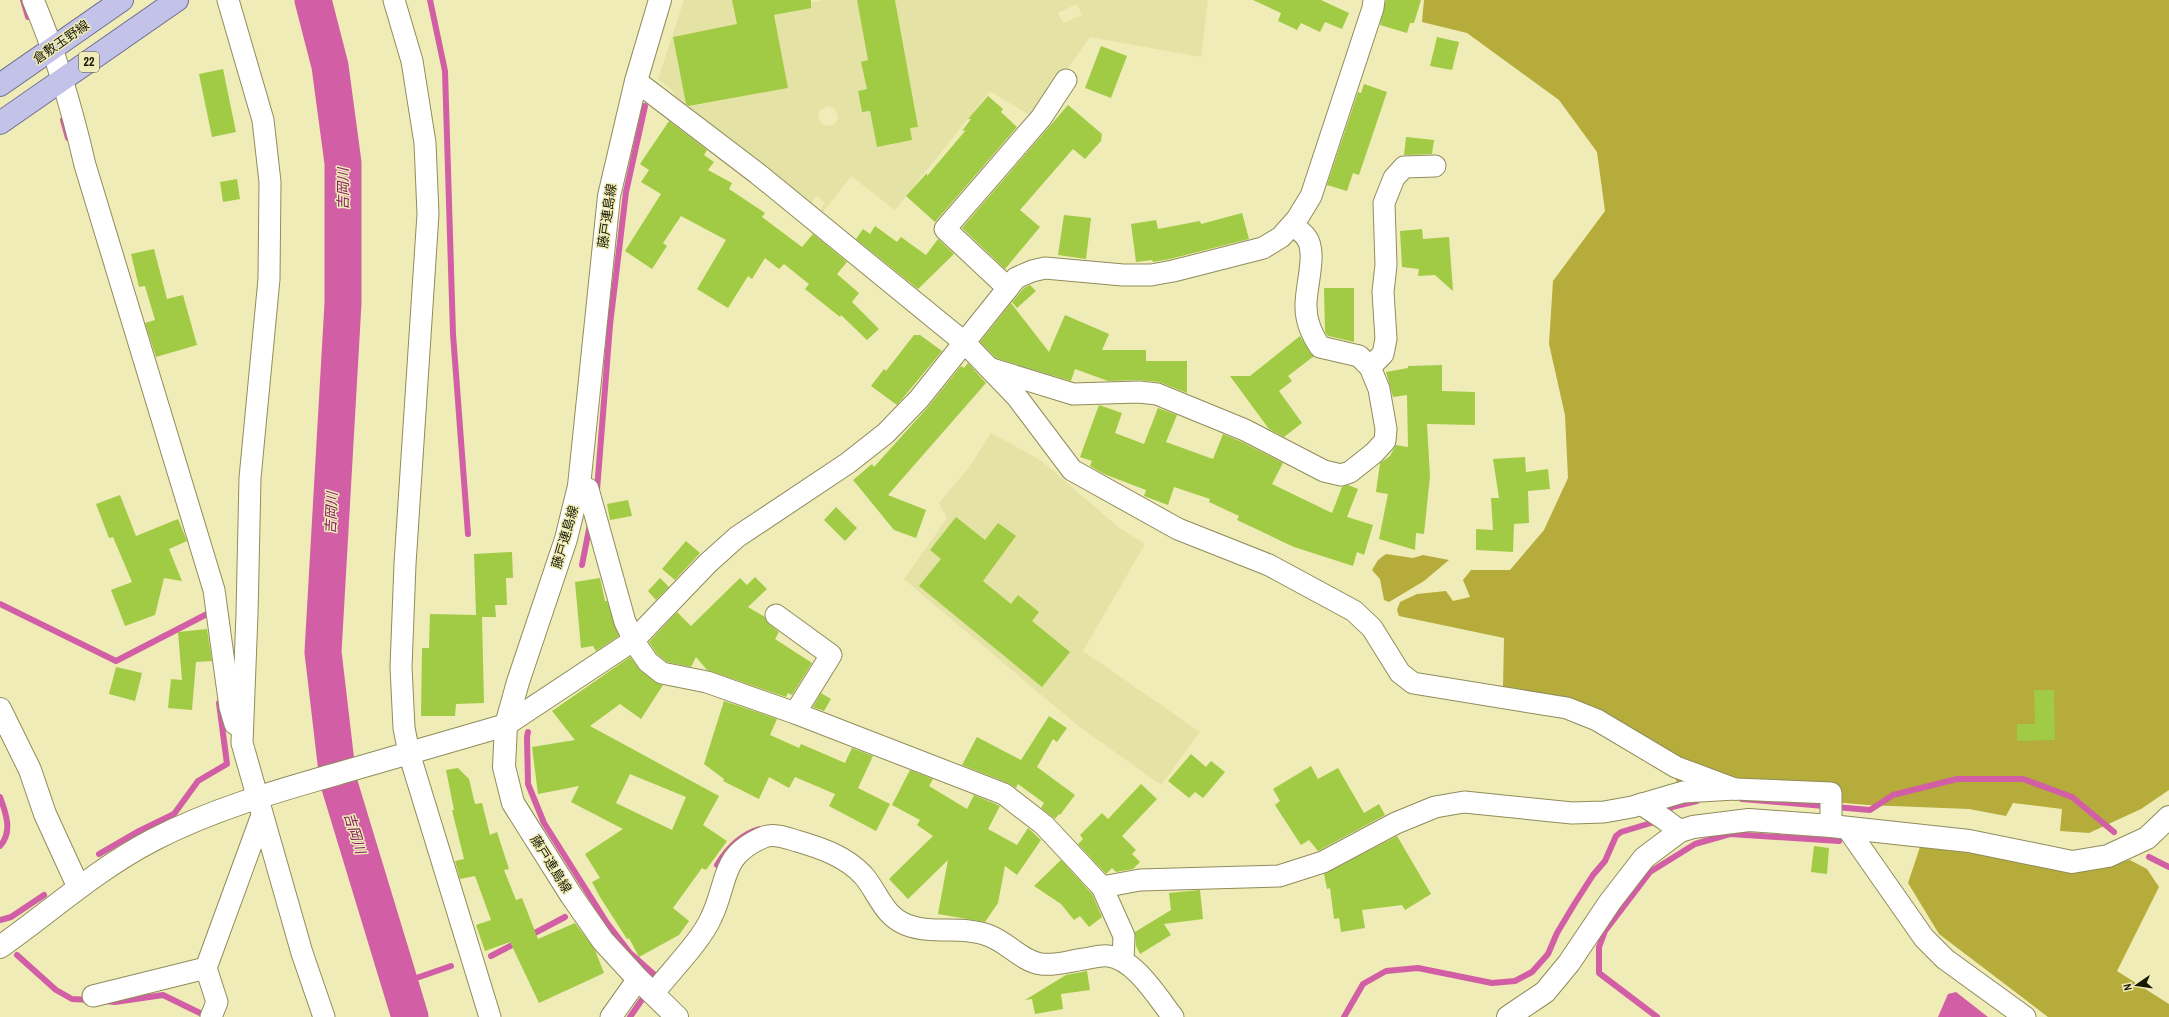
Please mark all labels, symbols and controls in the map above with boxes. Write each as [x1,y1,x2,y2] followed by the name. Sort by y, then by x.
[29,16,93,68] street label: 倉敷玉野線
[79,52,99,72] road number: 22
[334,166,352,210] water label: 吉岡川
[594,183,620,249] street label: 藤戸連島線
[321,490,341,534] water label: 吉岡川
[548,503,582,571] street label: 藤戸連島線
[340,810,370,858] water label: 吉岡川
[527,832,575,896] street label: 藤戸連島線
[2117,965,2157,1005] north arrow
[2120,983,2135,992] text: N

